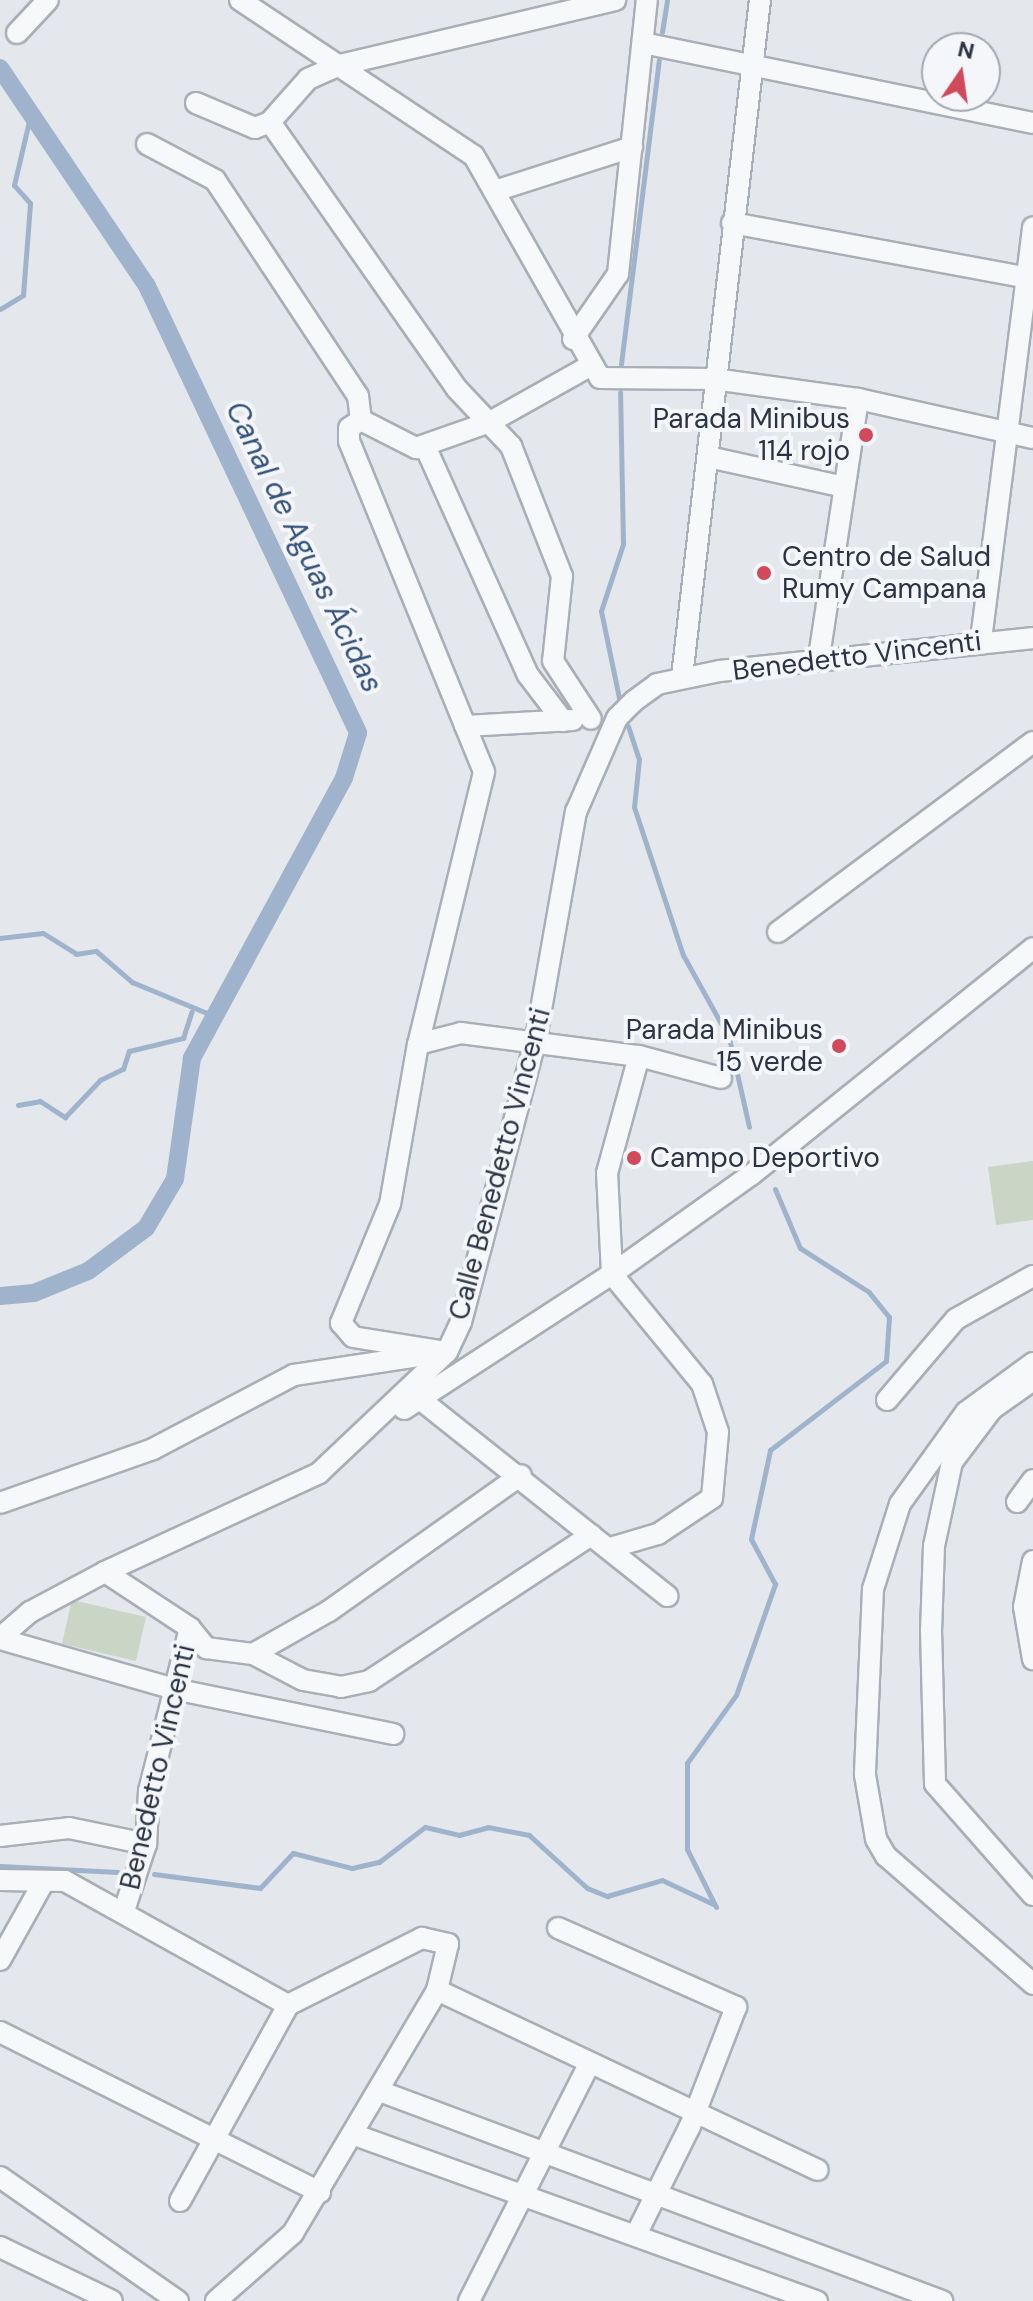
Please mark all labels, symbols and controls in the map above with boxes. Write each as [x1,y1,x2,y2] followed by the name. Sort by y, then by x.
[921,32,1001,112] north arrow
[955,34,977,66] text: N
[218,396,390,698] water label: Canal de Aguas Ácidas
[653,402,850,468] place label: Parada Minibus 114 rojo
[857,426,875,444] marker: Parada Minibus 114 rojo
[782,540,991,606] place label: Centro de Salud Rumy Campana
[753,562,775,584] marker: Centro de Salud Rumy Campana
[731,624,983,688] street label: Benedetto Vincenti
[442,1004,558,1324] street label: Calle Benedetto Vincenti
[626,1013,823,1079] place label: Parada Minibus 15 verde
[830,1037,848,1055] marker: Parada Minibus 15 verde
[650,1141,880,1175] place label: Campo Deportivo
[625,1149,643,1167] marker: Campo Deportivo
[113,1641,203,1893] street label: Benedetto Vincenti

